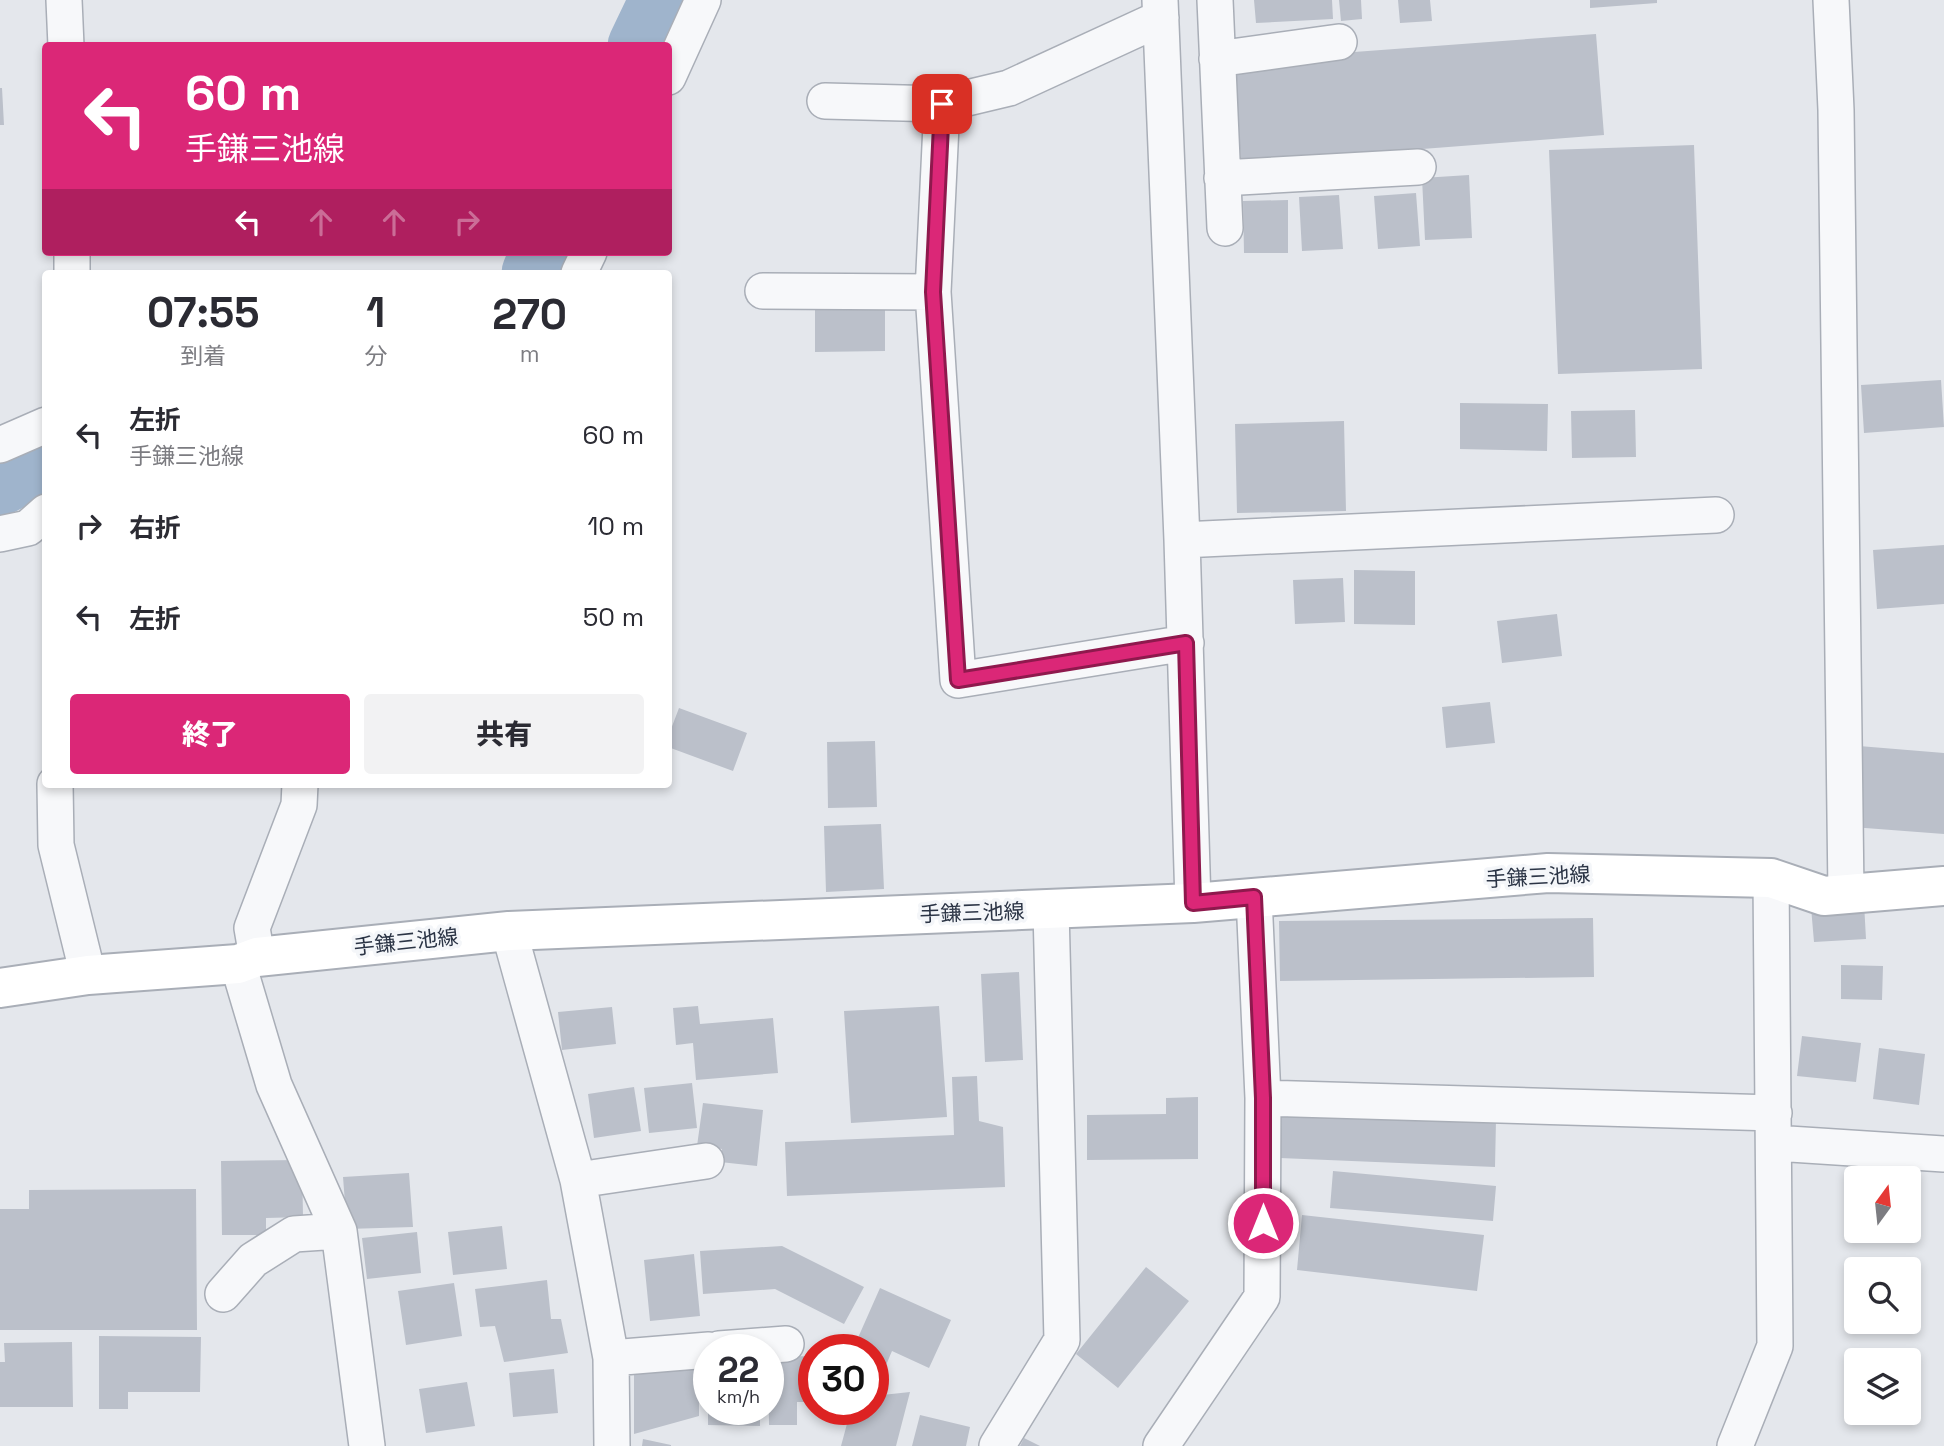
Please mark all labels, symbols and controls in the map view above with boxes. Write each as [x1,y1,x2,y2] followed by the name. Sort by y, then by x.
[185,62,301,124] text: 60 m
[70,70,161,161] icon: left
[912,74,972,134] pin
[923,85,961,123] icon: arrive
[185,129,345,169] text: 手鎌三池線
[229,203,267,241] icon: left
[302,203,340,241] icon: ahead
[375,203,413,241] icon: ahead
[448,203,486,241] icon: right
[147,286,259,339] text: 07:55
[366,286,385,339] text: 1
[492,288,567,341] text: 270
[520,339,540,369] text: m
[180,341,226,371] text: 到着
[364,341,387,371] text: 分
[129,403,181,437] text: 左折
[70,416,108,454] icon: left
[582,418,644,452] text: 60 m
[129,441,244,471] text: 手鎌三池線
[70,507,108,545] icon: right
[587,509,644,543] text: 10 m
[129,511,181,545] text: 右折
[70,598,108,636] icon: left
[583,600,644,634] text: 50 m
[129,602,181,636] text: 左折
[70,694,350,774] button: 終了
[364,694,644,774] button: 共有
[1485,860,1591,893] street label: 手鎌三池線
[919,897,1025,928] street label: 手鎌三池線
[352,923,460,960] street label: 手鎌三池線
[1844,1166,1922,1242] north arrow
[1844,1166,1921,1425] map controls
[1226,1186,1300,1260] position arrow
[1844,1257,1921,1334] button: search
[798,1334,889,1425] speed limit sign: 30
[718,1348,759,1392] text: 22
[1844,1348,1921,1425] button: layers
[717,1385,760,1408] text: km/h

